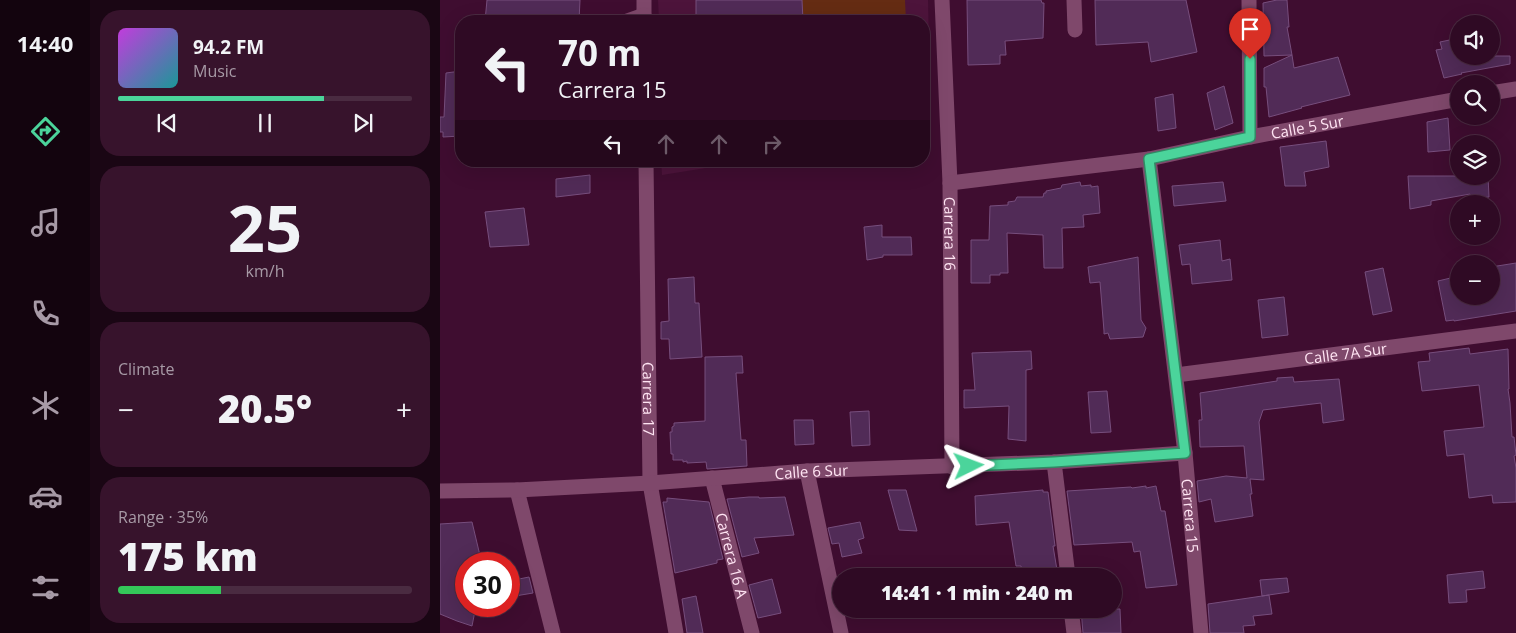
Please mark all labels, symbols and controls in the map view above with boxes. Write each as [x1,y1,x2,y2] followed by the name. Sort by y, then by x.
[1229,8,1271,59] pin
[1236,15,1264,43] icon: arrive
[1450,15,1500,305] map controls
[1450,15,1500,65] button: sound
[17,28,73,58] text: 14:40
[558,29,641,76] text: 70 m
[193,34,264,60] text: 94.2 FM
[475,35,540,100] icon: left
[193,60,237,82] text: Music
[558,74,667,104] text: Carrera 15
[1450,75,1500,125] button: search
[153,109,181,137] icon: previous
[251,109,279,137] icon: pause
[349,109,377,137] icon: next
[1269,110,1345,143] street label: Calle 5 Sur
[28,114,63,149] icon: directions
[599,130,627,158] icon: left
[652,130,680,158] icon: ahead
[705,130,733,158] icon: ahead
[758,130,786,158] icon: right
[1450,135,1500,185] button: layers
[228,183,302,271] text: 25
[1450,195,1500,245] button: +
[940,197,961,271] street label: Carrera 16
[28,205,63,240] icon: music
[1450,255,1500,305] button: −
[246,260,284,282] text: km/h
[28,296,63,331] icon: phone
[1303,338,1388,368] street label: Calle 7A Sur
[118,358,175,380] text: Climate
[638,362,659,436] street label: Carrera 17
[218,382,312,434] text: 20.5°
[28,388,63,423] icon: climate
[118,390,134,428] text: −
[396,390,412,428] text: +
[942,439,994,491] position arrow
[774,460,849,483] street label: Calle 6 Sur
[1177,478,1204,553] street label: Carrera 15
[28,479,63,514] icon: car
[118,506,208,528] text: Range · 35%
[711,511,753,601] street label: Carrera 16 A
[118,530,258,582] text: 175 km
[455,552,520,617] speed limit sign: 30
[28,570,63,605] icon: filters
[881,580,1073,606] text: 14:41 · 1 min · 240 m

